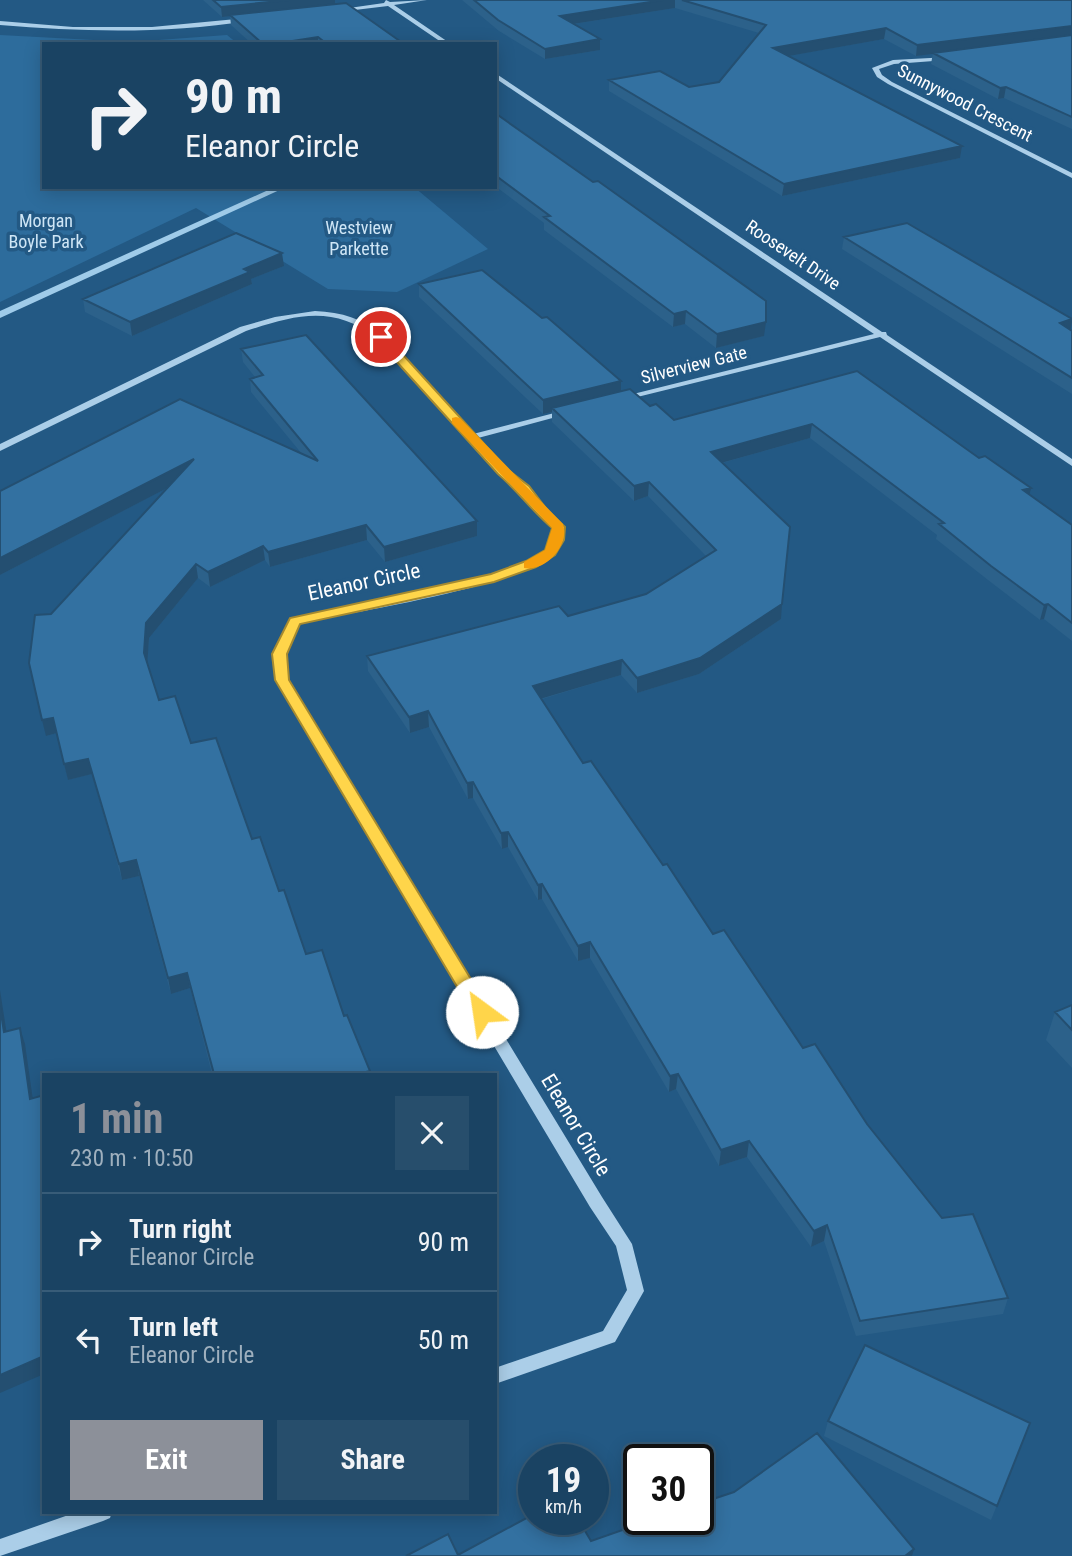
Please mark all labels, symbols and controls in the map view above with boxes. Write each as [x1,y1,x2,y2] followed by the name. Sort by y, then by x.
[894,59,1036,146] street label: Sunnywood Crescent
[185,68,282,125] text: 90 m
[70,70,161,161] icon: right
[185,127,359,165] text: Eleanor Circle
[8,210,84,252] park label: Morgan Boyle Park
[742,215,845,294] street label: Roosevelt Drive
[325,217,393,259] park label: Westview Parkette
[351,307,411,367] pin
[362,318,400,356] icon: arrive
[639,341,749,388] street label: Silverview Gate
[306,558,423,606] street label: Eleanor Circle
[445,975,519,1049] position arrow
[536,1070,616,1180] street label: Eleanor Circle
[70,1094,163,1143] text: 1 min
[395,1096,469,1170] button: close
[70,1145,194,1172] text: 230 m · 10:50
[129,1214,231,1244] text: Turn right
[70,1223,108,1261] icon: right
[418,1227,469,1257] text: 90 m
[129,1244,254,1271] text: Eleanor Circle
[129,1312,218,1342] text: Turn left
[70,1321,108,1359] icon: left
[418,1325,469,1355] text: 50 m
[129,1342,254,1369] text: Eleanor Circle
[70,1420,263,1500] button: Exit
[277,1420,469,1500] button: Share
[623,1444,714,1535] speed limit sign: 30
[546,1460,581,1501] text: 19
[545,1496,582,1517] text: km/h

